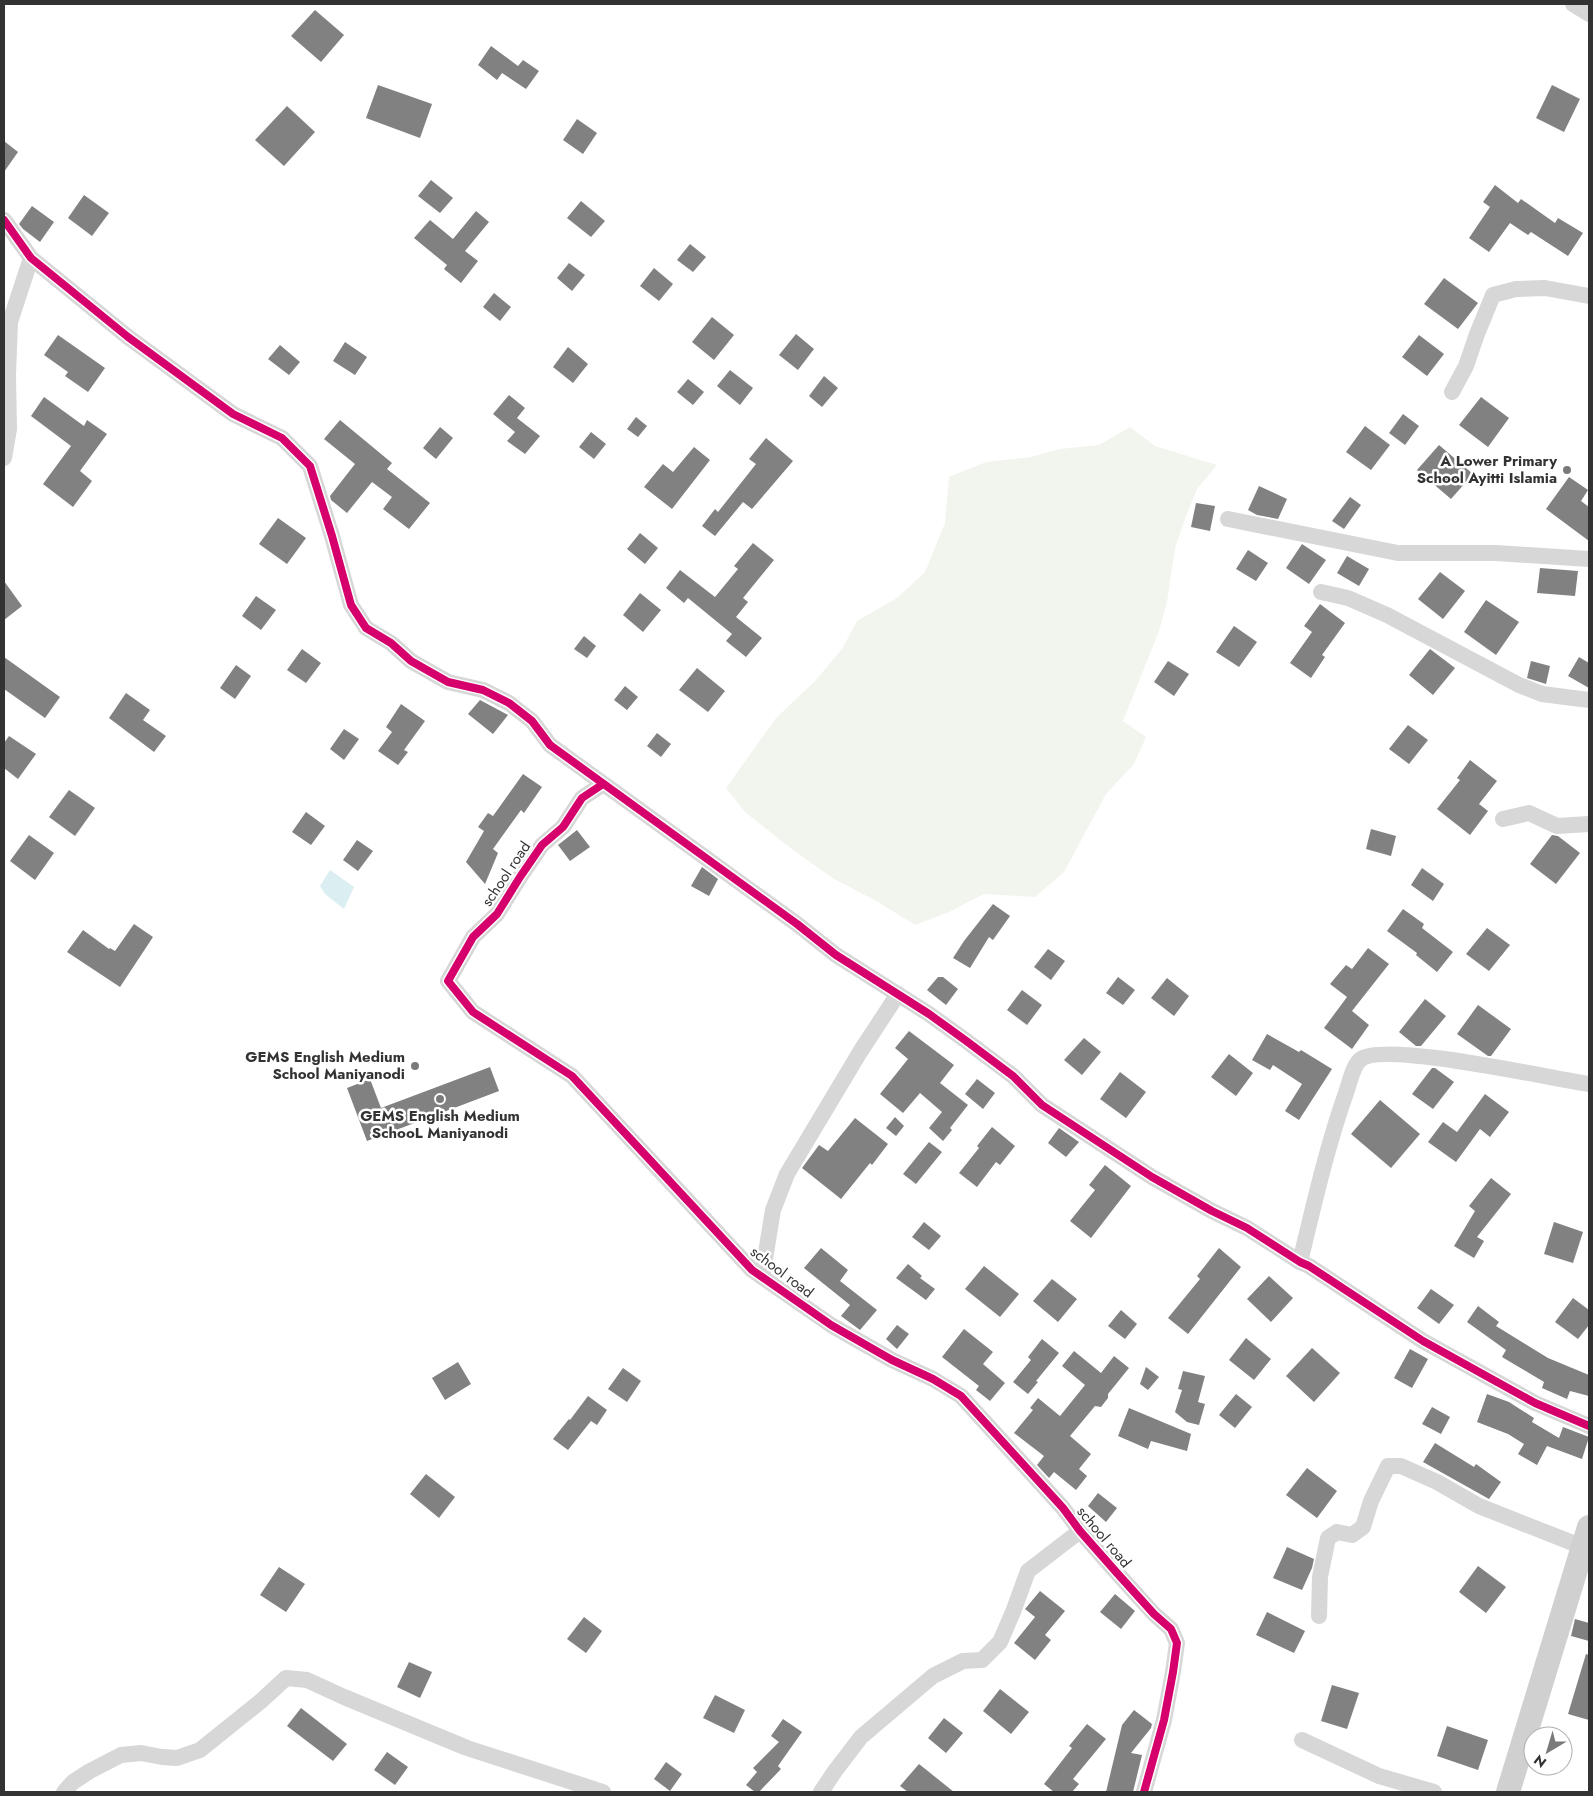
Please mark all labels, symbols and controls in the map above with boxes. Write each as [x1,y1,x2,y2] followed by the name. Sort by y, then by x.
[1417,450,1557,489] place label: A Lower Primary School Ayitti Islamia
[1561,464,1573,476] marker: A Lower Primary School Ayitti Islamia
[476,837,536,911] street label: school road
[245,1046,405,1085] place label: GEMS English Medium School Maniyanodi
[409,1060,421,1072] marker: GEMS English Medium School Maniyanodi
[434,1093,446,1105] marker: GEMS English Medium SchooL Maniyanodi
[360,1105,520,1144] place label: GEMS English Medium SchooL Maniyanodi
[746,1241,818,1303] street label: school road
[1072,1501,1136,1573] street label: school road
[1523,1726,1573,1776] north arrow
[1529,1750,1551,1773] text: N

